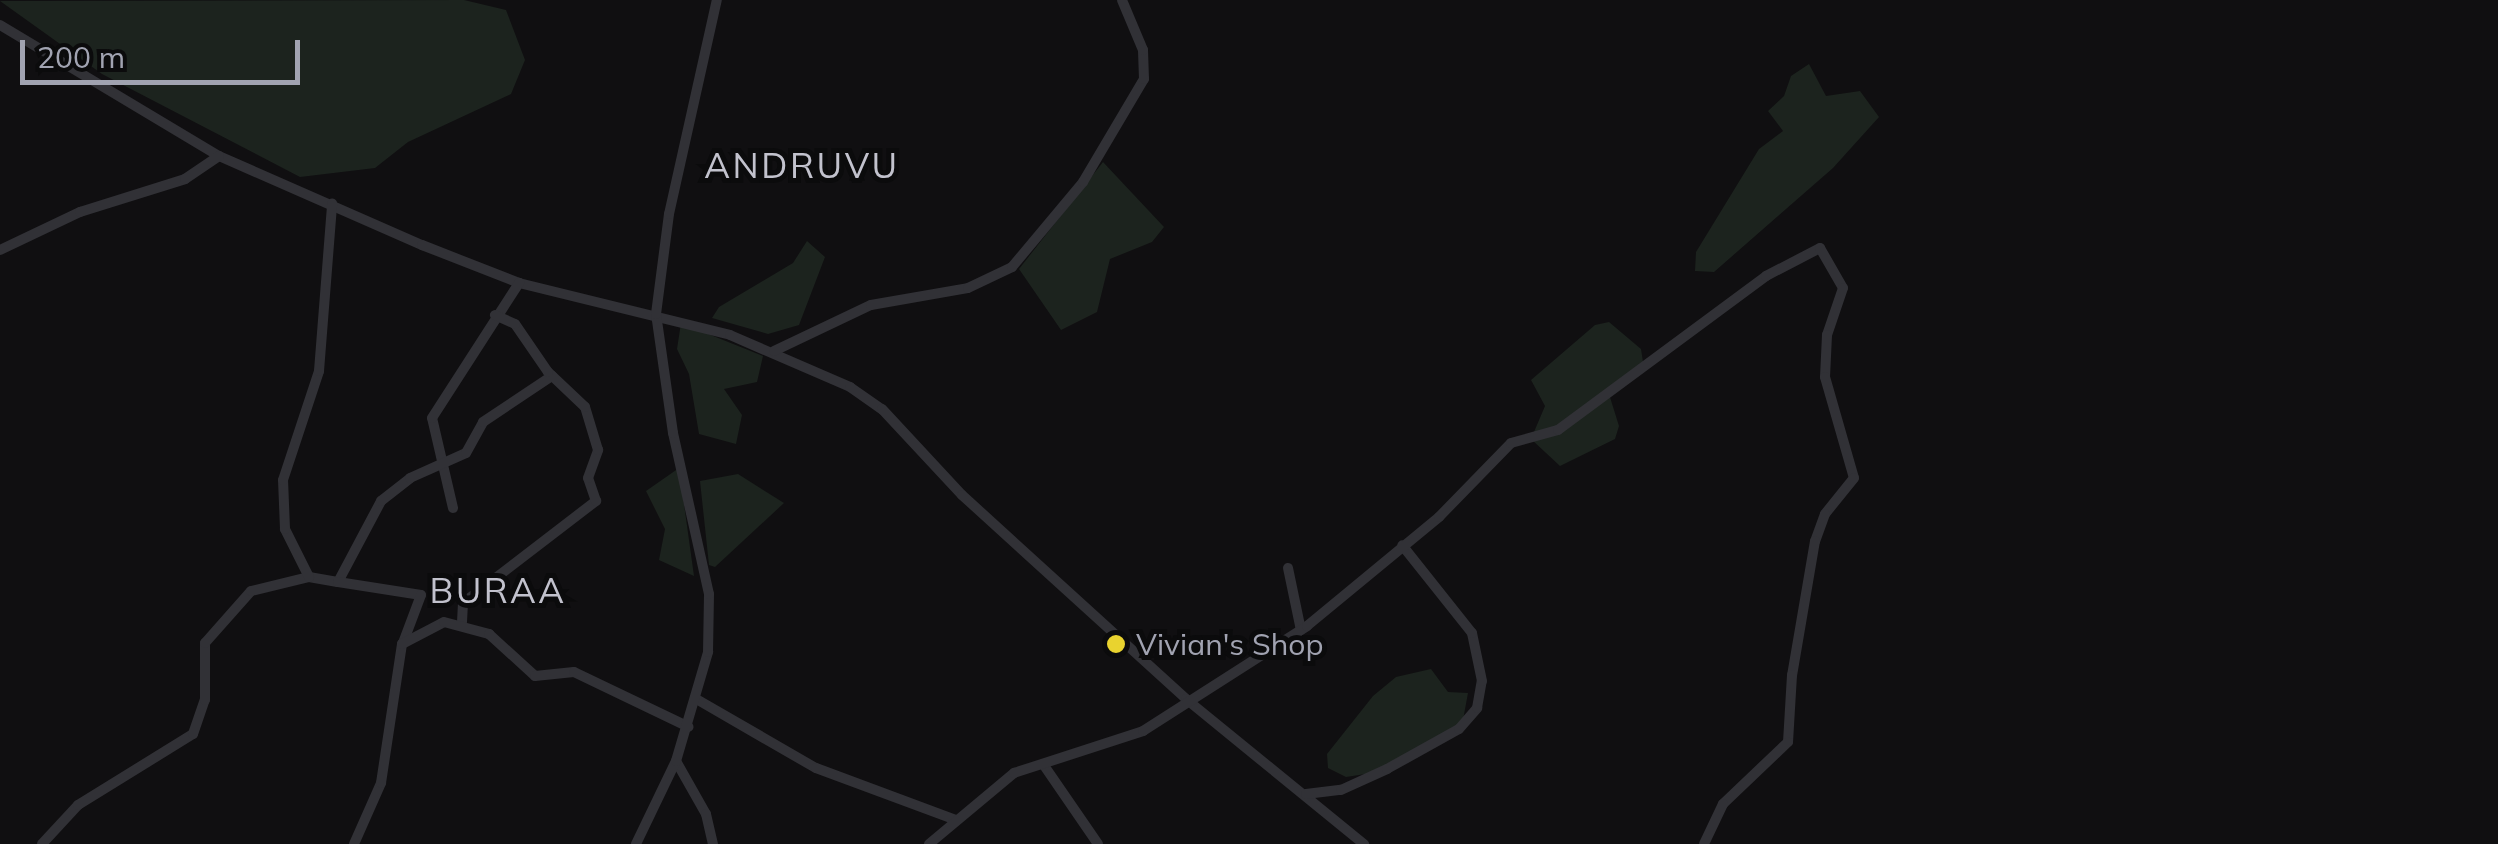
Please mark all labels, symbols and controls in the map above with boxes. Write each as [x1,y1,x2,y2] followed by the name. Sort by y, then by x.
[25,20,305,82] scale bar
[37,38,125,76] text: 200 m
[704,144,900,186] district label: ANDRUVU
[429,569,567,611] district label: BURAA
[1136,626,1323,662] place label: Vivian's Shop
[1105,633,1127,655] marker: Vivian's Shop

